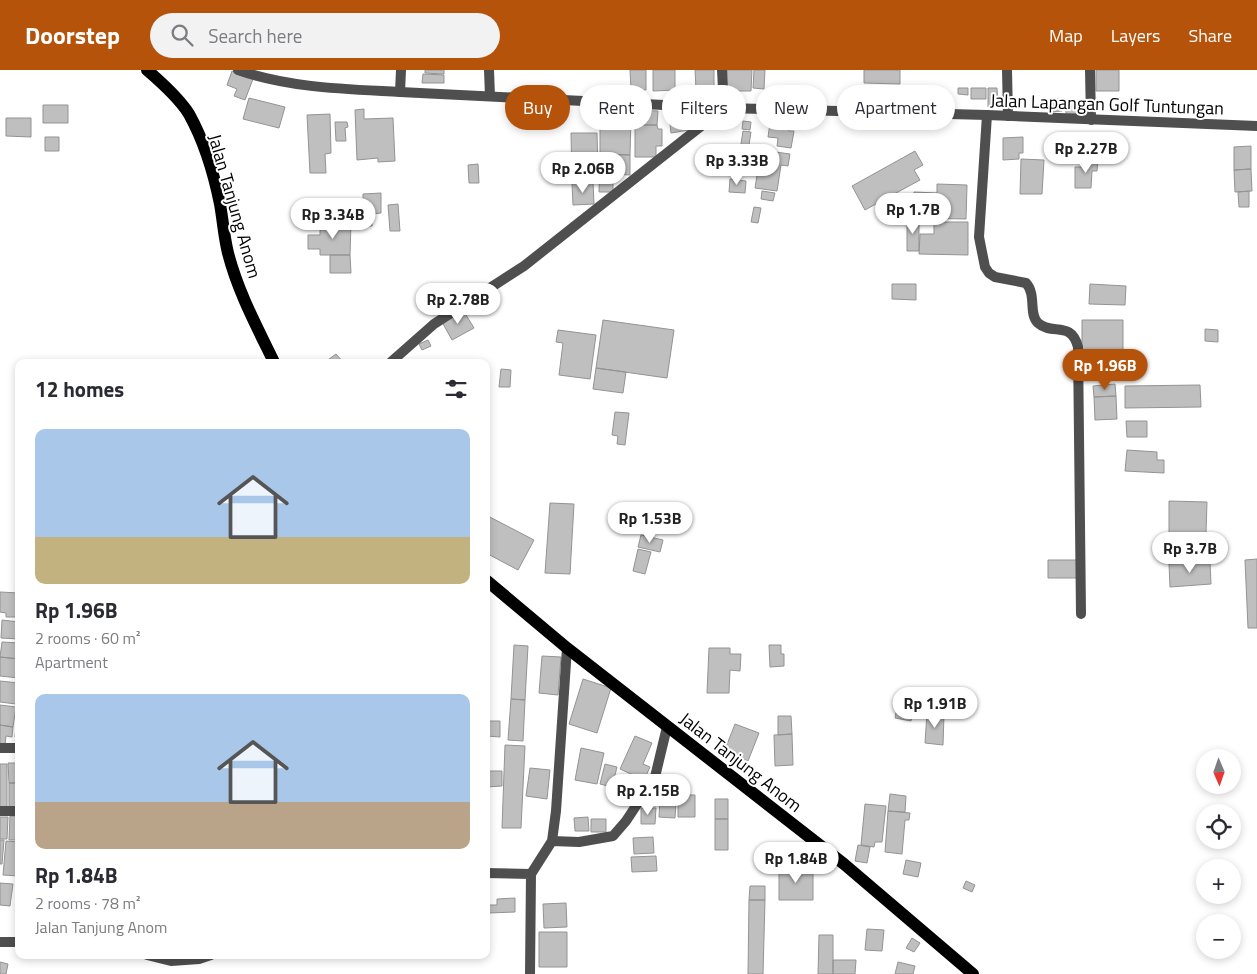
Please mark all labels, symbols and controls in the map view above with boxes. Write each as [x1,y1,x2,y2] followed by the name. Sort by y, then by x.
[150,13,500,58] search box
[25,17,120,53] text: Doorstep
[168,21,196,49] icon: search
[208,21,302,50] text: Search here
[1049,22,1083,49] text: Map
[1111,22,1160,49] text: Layers
[1188,22,1232,49] text: Share
[505,85,570,130] chip: Buy
[580,85,652,130] chip: Rent
[662,85,746,130] chip: Filters
[756,85,827,130] chip: New
[837,85,955,130] chip: Apartment
[990,86,1224,122] street label: Jalan Lapangan Golf Tuntungan
[202,131,268,281] street label: Jalan Tanjung Anom
[1034,132,1138,174] pin: Rp 2.27B
[1055,136,1117,160] text: Rp 2.27B
[685,144,789,186] pin: Rp 3.33B
[706,148,768,172] text: Rp 3.33B
[531,152,635,194] pin: Rp 2.06B
[552,156,614,180] text: Rp 2.06B
[867,192,959,235] pin: Rp 1.7B
[886,197,940,221] text: Rp 1.7B
[281,198,385,240] pin: Rp 3.34B
[302,202,364,226] text: Rp 3.34B
[406,282,510,325] pin: Rp 2.78B
[427,287,489,311] text: Rp 2.78B
[1053,348,1157,391] pin: Rp 1.96B
[1074,353,1136,377] text: Rp 1.96B
[35,373,124,405] text: 12 homes
[442,375,470,403] icon: filters
[208,462,298,552] icon: home
[598,502,702,544] pin: Rp 1.53B
[619,506,681,530] text: Rp 1.53B
[1144,532,1236,574] pin: Rp 3.7B
[1163,536,1217,560] text: Rp 3.7B
[35,594,118,626] text: Rp 1.96B
[35,626,140,650] text: 2 rooms · 60 m²
[35,650,108,674] text: Apartment
[883,686,987,729] pin: Rp 1.91B
[904,691,966,715] text: Rp 1.91B
[674,706,808,818] street label: Jalan Tanjung Anom
[208,727,298,817] icon: home
[1196,749,1241,794] north arrow
[1196,749,1241,959] map controls
[596,774,700,816] pin: Rp 2.15B
[617,778,679,802] text: Rp 2.15B
[1196,804,1241,849] button: locate
[744,842,848,884] pin: Rp 1.84B
[765,846,827,870] text: Rp 1.84B
[35,859,118,891] text: Rp 1.84B
[1196,859,1241,904] button: +
[35,891,140,915] text: 2 rooms · 78 m²
[1196,914,1241,959] button: −
[35,915,167,939] text: Jalan Tanjung Anom

